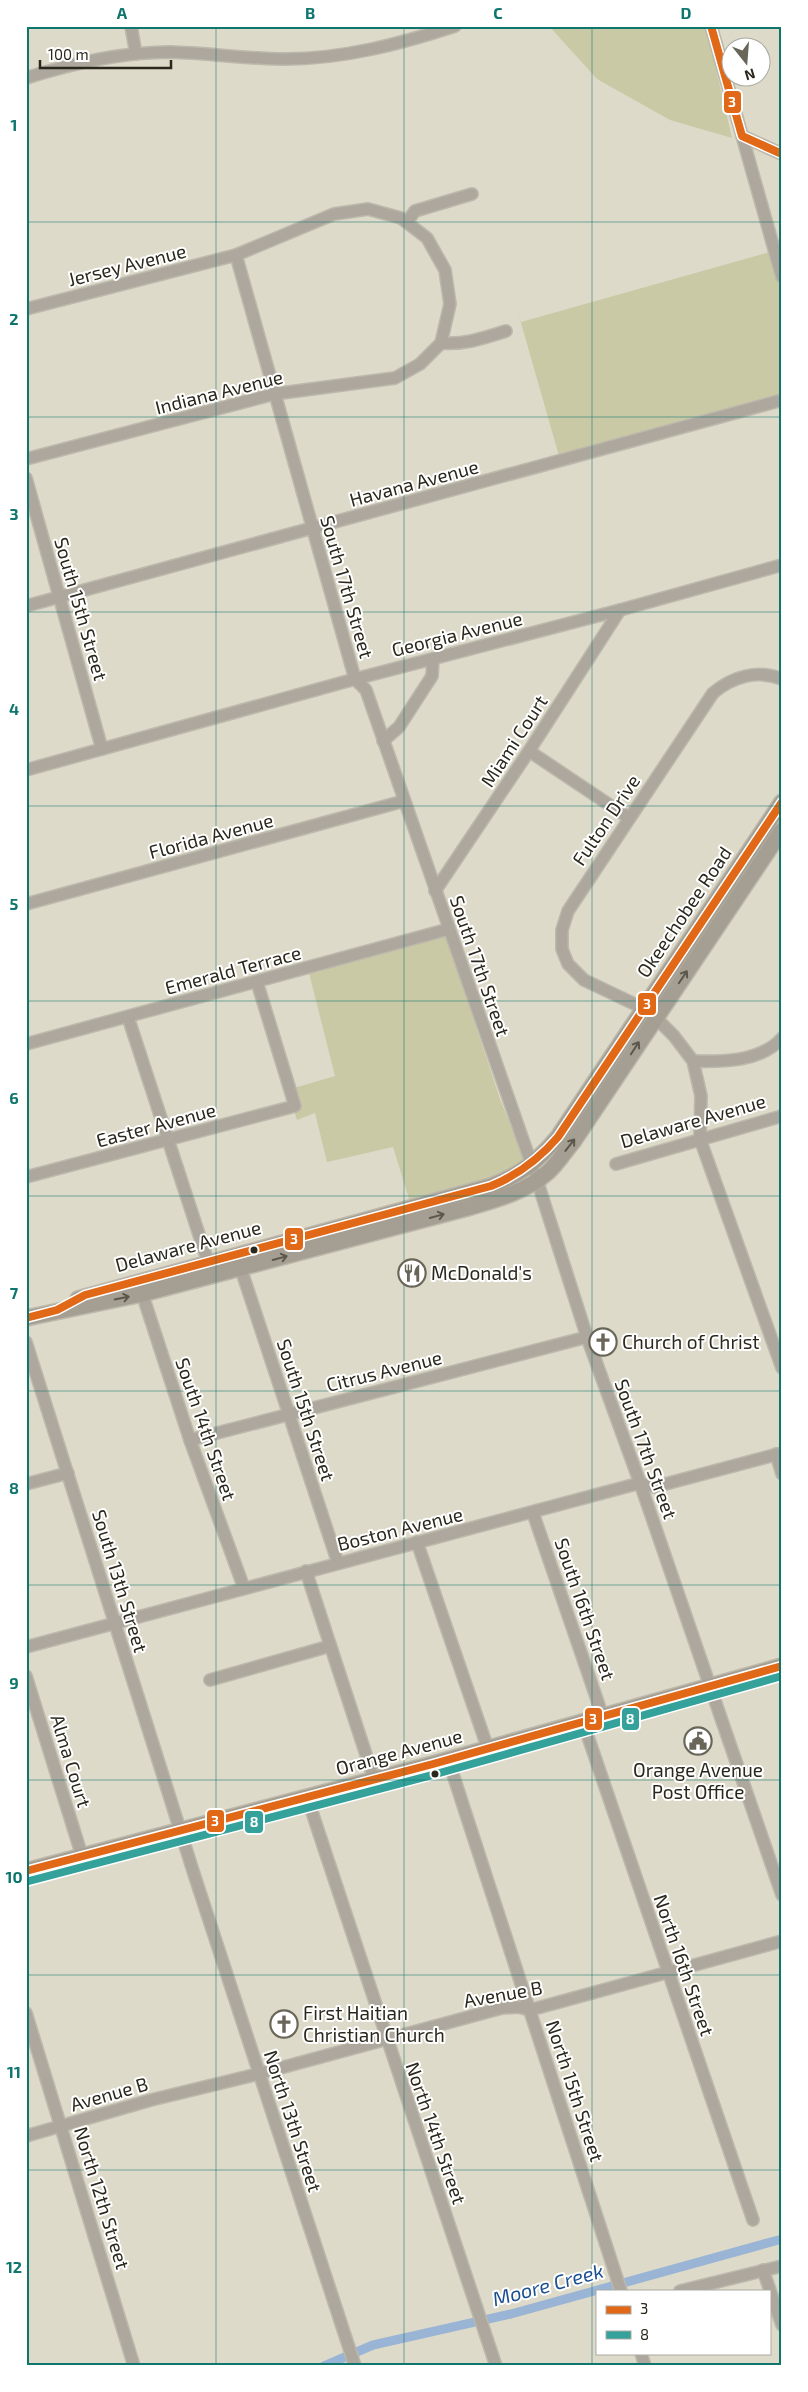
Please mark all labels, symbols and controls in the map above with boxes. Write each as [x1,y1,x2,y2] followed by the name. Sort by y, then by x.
[117,3,128,22] text: A
[305,3,315,22] text: B
[493,3,503,22] text: C
[681,3,692,22] text: D
[40,38,171,70] scale bar
[720,38,770,88] north arrow
[48,45,89,63] text: 100 m
[743,65,757,85] text: N
[723,90,742,114] line badge: 3
[728,93,736,110] text: 3
[11,115,17,134] text: 1
[65,239,188,290] street label: Jersey Avenue
[9,309,19,328] text: 2
[153,365,285,419] street label: Indiana Avenue
[347,454,481,511] street label: Havana Avenue
[9,504,19,523] text: 3
[316,513,379,661] street label: South 17th Street
[50,535,113,683] street label: South 15th Street
[389,606,525,661] street label: Georgia Avenue
[475,691,552,791] street label: Miami Court
[9,699,19,718] text: 4
[567,770,644,870] street label: Fulton Drive
[146,808,276,863] street label: Florida Avenue
[631,842,736,982] street label: Okeechobee Road
[446,892,515,1039] street label: South 17th Street
[10,894,19,913] text: 5
[162,940,303,999] street label: Emerald Terrace
[678,970,688,984] one-way arrow
[637,992,657,1016] line badge: 3
[643,995,651,1012] text: 3
[630,1041,640,1055] one-way arrow
[9,1088,19,1107] text: 6
[618,1089,768,1152] street label: Delaware Avenue
[94,1098,218,1152] street label: Easter Avenue
[565,1139,576,1152] one-way arrow
[428,1211,444,1220] one-way arrow
[112,1215,263,1276] street label: Delaware Avenue
[284,1227,304,1251] line badge: 3
[290,1230,298,1247] text: 3
[249,1245,259,1255] unlabelled marker
[271,1253,287,1262] one-way arrow
[397,1258,427,1288] restaurant icon: McDonald's
[431,1261,532,1284] place label: McDonald's
[10,1283,19,1302] text: 7
[114,1292,130,1302] one-way arrow
[588,1327,618,1357] church icon: Church of Christ
[622,1330,760,1353] place label: Church of Christ
[273,1336,340,1484] street label: South 15th Street
[324,1345,444,1396] street label: Citrus Avenue
[171,1354,242,1503] street label: South 14th Street
[610,1376,682,1522] street label: South 17th Street
[9,1478,19,1497] text: 8
[335,1502,465,1555] street label: Boston Avenue
[88,1507,153,1655] street label: South 13th Street
[550,1535,621,1683] street label: South 16th Street
[9,1673,19,1692] text: 9
[584,1707,603,1731] line badge: 3
[621,1707,640,1731] line badge: 8
[589,1710,597,1727] text: 3
[626,1710,634,1727] text: 8
[46,1712,97,1810] street label: Alma Court
[333,1724,465,1779] street label: Orange Avenue
[683,1726,713,1756] public building icon: Orange Avenue Post Office
[633,1758,763,1803] place label: Orange Avenue Post Office
[430,1769,440,1779] unlabelled marker
[206,1809,225,1833] line badge: 3
[244,1810,264,1834] line badge: 8
[211,1812,219,1829] text: 3
[250,1813,258,1830] text: 8
[5,1867,23,1886] text: 10
[649,1891,719,2039] street label: North 16th Street
[462,1975,544,2012] street label: Avenue B
[303,2001,445,2046] place label: First Haitian Christian Church
[269,2009,299,2039] church icon: First Haitian Christian Church
[542,2017,609,2164] street label: North 15th Street
[260,2047,327,2195] street label: North 13th Street
[401,2059,472,2207] street label: North 14th Street
[7,2062,21,2081] text: 11
[67,2071,150,2116] street label: Avenue B
[70,2124,135,2272] street label: North 12th Street
[6,2257,22,2276] text: 12
[490,2258,606,2310] water label: Moore Creek
[596,2290,770,2354] legend
[640,2299,648,2317] text: 3
[640,2325,649,2343] text: 8

